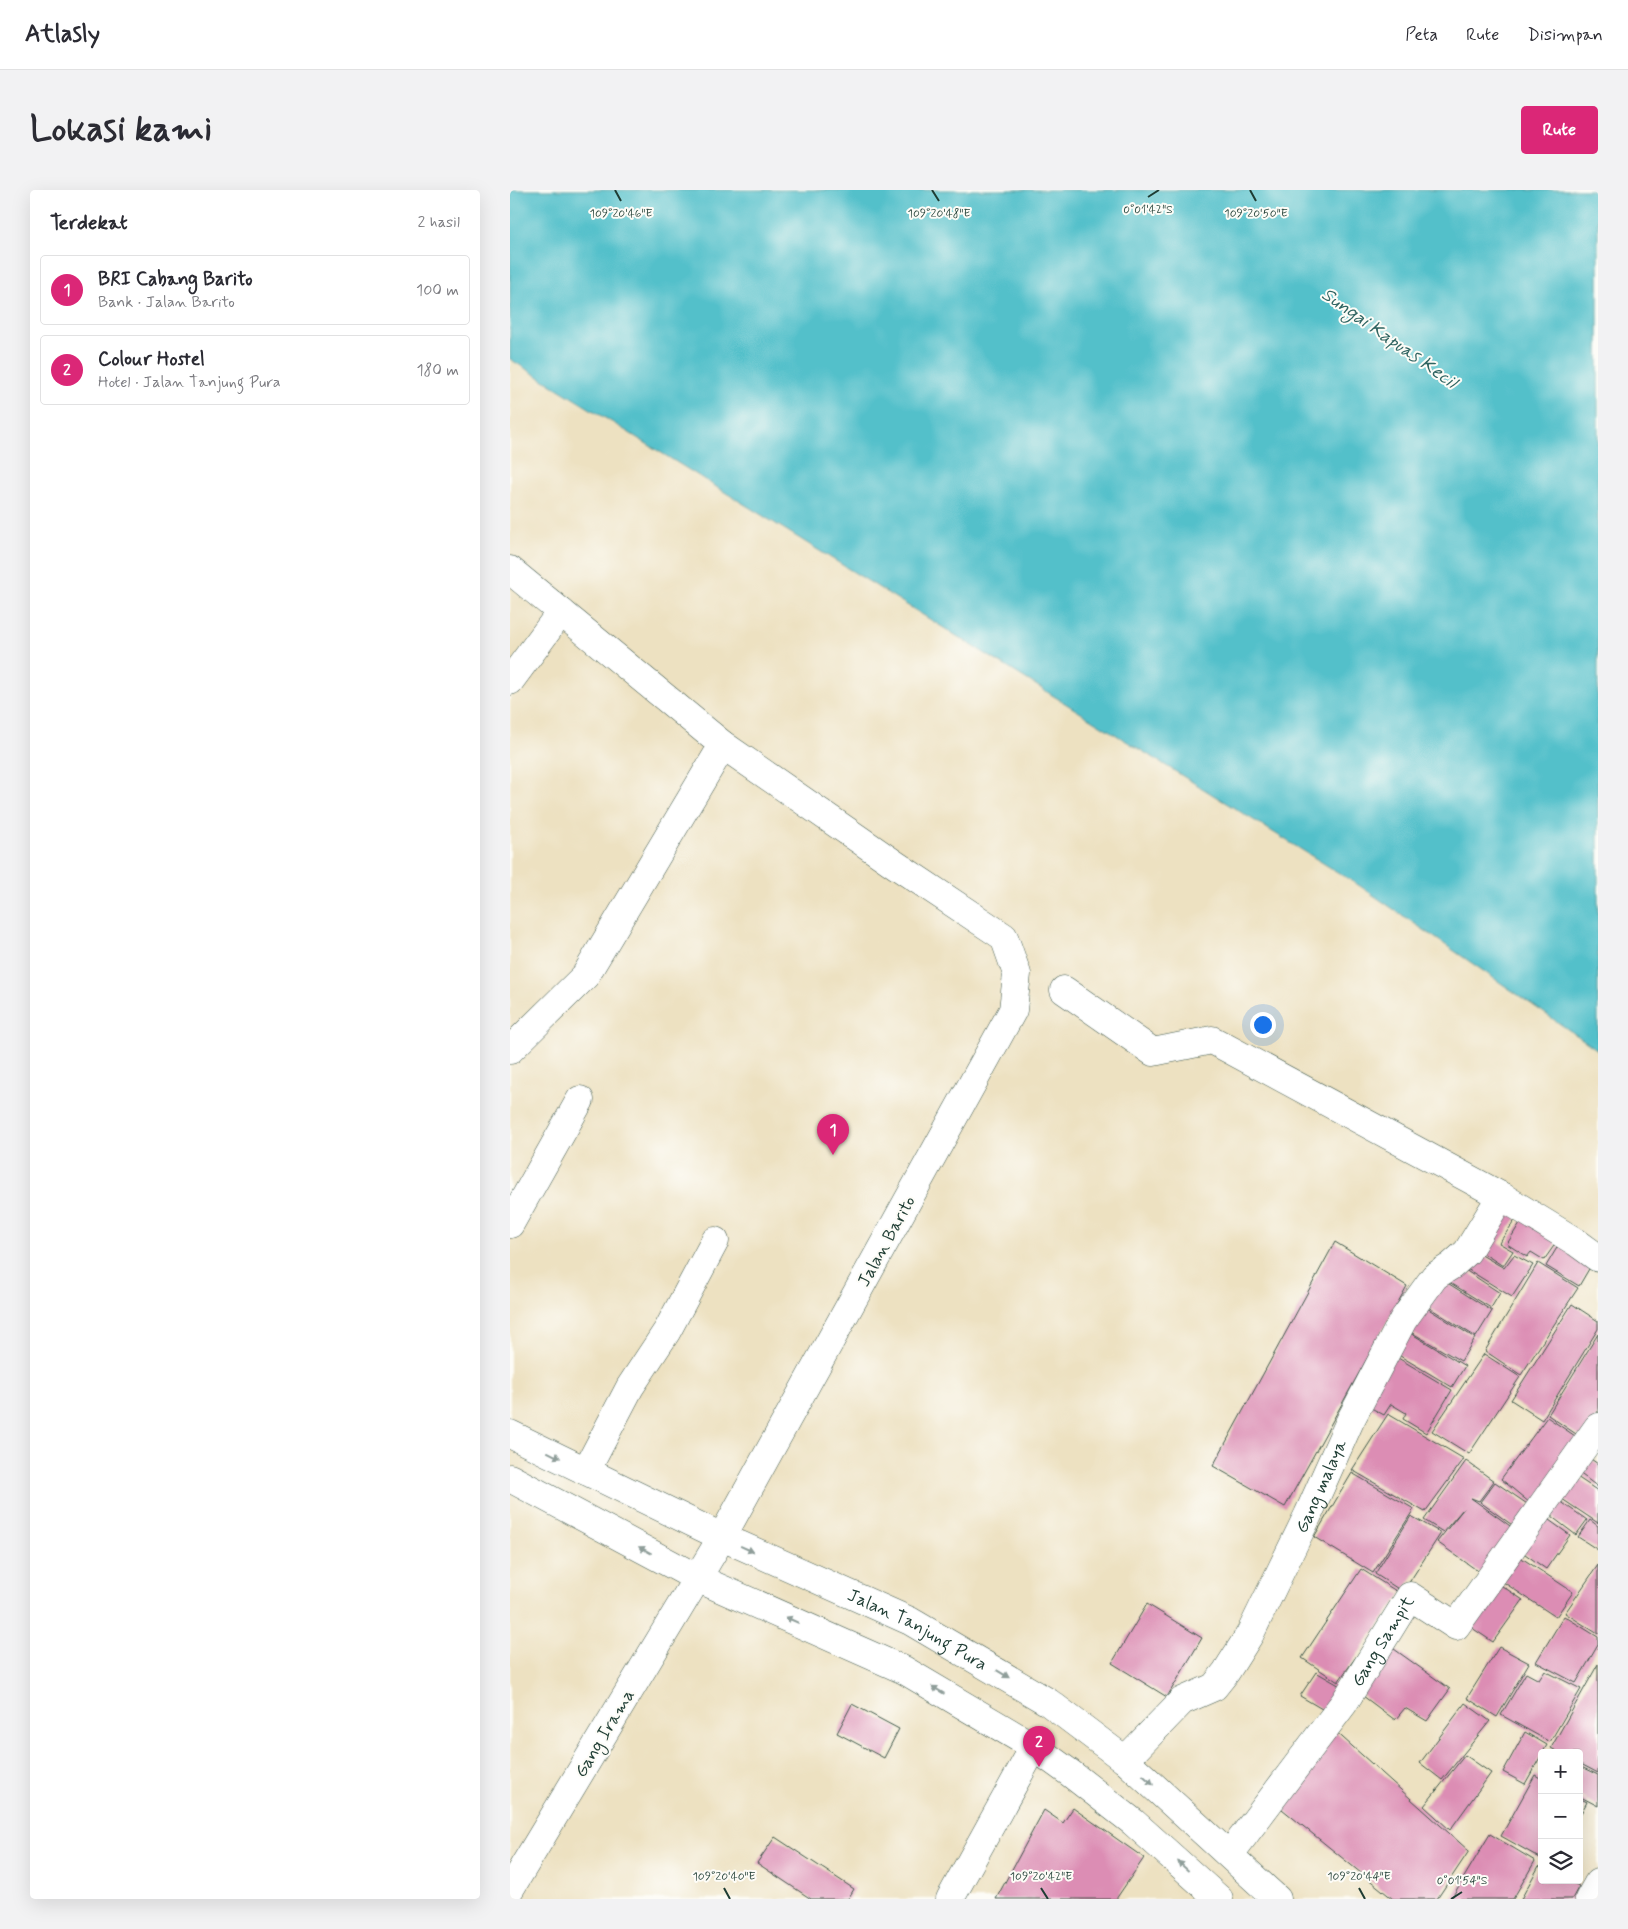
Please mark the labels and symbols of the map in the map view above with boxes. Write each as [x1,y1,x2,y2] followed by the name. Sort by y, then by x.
[1123,202,1173,218] text: 0°01'42"S
[590,206,652,222] text: 109°20'46"E
[908,206,970,222] text: 109°20'48"E
[1224,206,1288,222] text: 109°20'50"E
[1315,282,1464,398] water label: Sungai Kapuas Kecil
[1250,1012,1276,1038] your location
[817,1114,849,1155] pin: 1
[852,1192,922,1291] street label: Jalan Barito
[1290,1436,1353,1537] street label: Gang malaya
[547,1452,561,1460] one-way arrow
[740,1545,754,1553] one-way arrow
[638,1546,652,1554] one-way arrow
[843,1584,991,1677] street label: Jalan Tanjung Pura
[1346,1591,1420,1692] street label: Gang Sampit
[785,1616,799,1624] one-way arrow
[996,1670,1009,1679] one-way arrow
[569,1685,641,1783] street label: Gang Irama
[931,1686,945,1695] one-way arrow
[1023,1726,1055,1767] pin: 2
[1141,1774,1153,1786] one-way arrow
[1176,1861,1189,1872] one-way arrow
[692,1869,756,1885] text: 109°20'40"E
[1010,1869,1072,1885] text: 109°20'42"E
[1327,1869,1391,1885] text: 109°20'44"E
[1437,1873,1488,1889] text: 0°01'54"S

